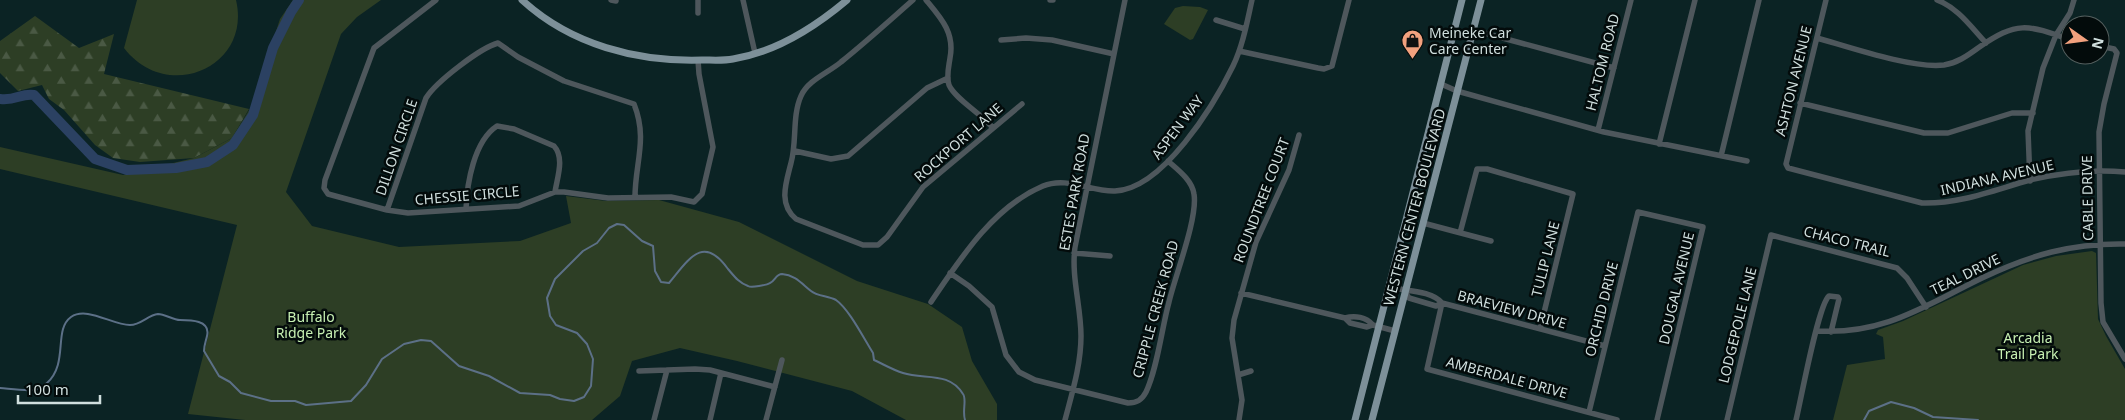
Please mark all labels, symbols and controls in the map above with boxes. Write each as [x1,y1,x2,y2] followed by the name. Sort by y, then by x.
[1581,11,1623,113] street label: HALTOM ROAD
[2060,15,2110,65] north arrow
[1429,23,1511,58] place label: Meineke Car Care Center
[1770,24,1816,138] street label: ASHTON AVENUE
[1401,28,1425,59] shop icon: Meineke Car Care Center
[2088,35,2109,51] text: N
[1147,91,1207,163] street label: ASPEN WAY
[371,96,421,198] street label: DILLON CIRCLE
[910,98,1006,186] street label: ROCKPORT LANE
[1379,106,1449,308] street label: WESTERN CENTER BOULEVARD
[1054,132,1094,252] street label: ESTES PARK ROAD
[1228,135,1294,265] street label: ROUNDTREE COURT
[1938,155,2056,199] street label: INDIANA AVENUE
[2077,155,2097,241] street label: CABLE DRIVE
[414,181,520,209] street label: CHESSIE CIRCLE
[1526,219,1564,299] street label: TULIP LANE
[1802,221,1892,261] street label: CHACO TRAIL
[1654,230,1698,346] street label: DOUGAL AVENUE
[1127,238,1183,380] street label: CRIPPLE CREEK ROAD
[1927,249,2003,299] street label: TEAL DRIVE
[1580,259,1622,359] street label: ORCHID DRIVE
[1713,265,1761,385] street label: LODGEPOLE LANE
[1455,285,1569,333] street label: BRAEVIEW DRIVE
[276,307,347,342] park label: Buffalo Ridge Park
[1998,328,2059,363] park label: Arcadia Trail Park
[1444,352,1570,402] street label: AMBERDALE DRIVE
[18,372,100,404] scale bar
[25,379,69,399] text: 100 m

